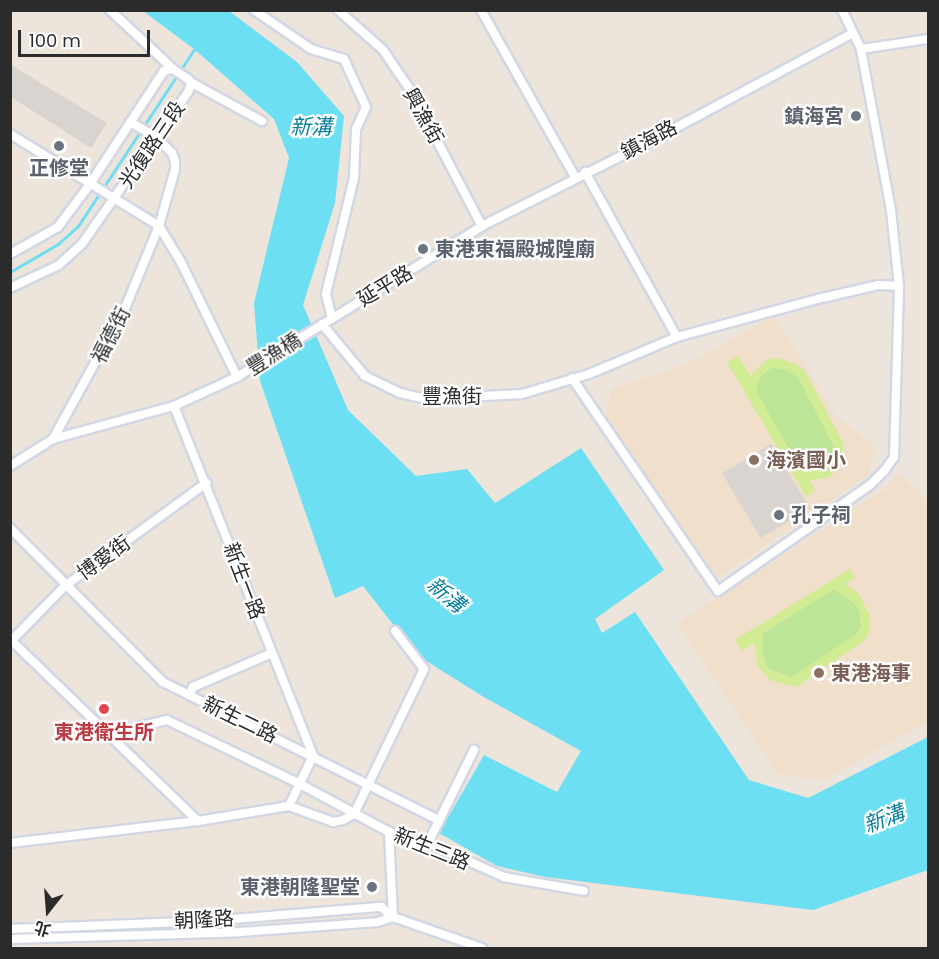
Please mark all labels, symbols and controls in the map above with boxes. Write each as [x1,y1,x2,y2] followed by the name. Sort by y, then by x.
[21,18,153,56] scale bar
[29,28,81,53] text: 100 m
[398,84,448,148] street label: 興漁街
[114,97,190,193] street label: 光復路三段
[784,104,844,128] place label: 鎮海宮
[849,109,863,123] marker: 鎮海宮
[290,114,332,140] water label: 新溝
[617,115,681,165] street label: 鎮海路
[52,139,66,153] marker: 正修堂
[29,156,89,180] place label: 正修堂
[435,237,595,261] place label: 東港東福殿城隍廟
[416,242,430,256] marker: 東港東福殿城隍廟
[353,260,417,312] street label: 延平路
[87,303,135,367] street label: 福德街
[242,328,306,380] street label: 豐漁橋
[422,384,482,408] street label: 豐漁街
[766,448,846,472] place label: 海濱國小
[747,453,761,467] marker: 海濱國小
[791,503,851,527] place label: 孔子祠
[772,508,786,522] marker: 孔子祠
[73,531,135,585] street label: 博愛街
[218,539,270,623] street label: 新生一路
[422,572,470,618] water label: 新溝
[831,661,911,685] place label: 東港海事
[812,666,826,680] marker: 東港海事
[199,692,281,748] street label: 新生二路
[95,700,113,718] marker: 東港衛生所
[54,720,154,744] place label: 東港衛生所
[860,800,908,838] water label: 新溝
[390,823,474,875] street label: 新生三路
[240,875,360,899] place label: 東港朝隆聖堂
[365,880,379,894] marker: 東港朝隆聖堂
[18,881,78,941] north arrow
[173,906,235,934] street label: 朝隆路
[32,915,54,942] text: 北

